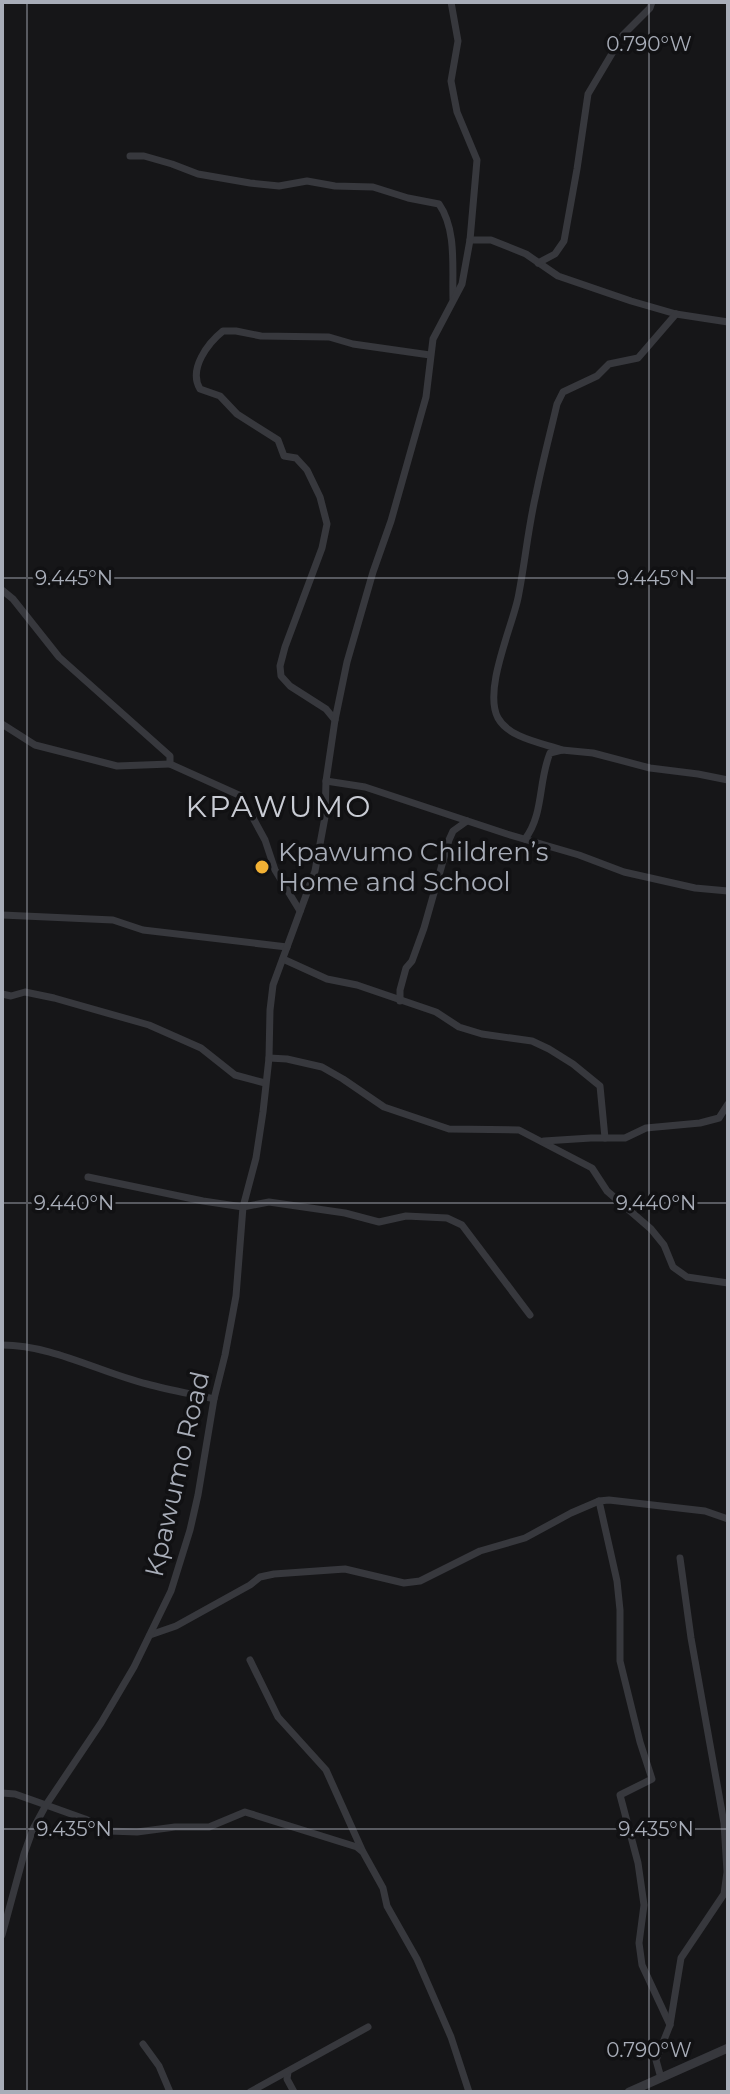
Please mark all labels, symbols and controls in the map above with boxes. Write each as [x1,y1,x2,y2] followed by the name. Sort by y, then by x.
[606,32,692,56] text: 0.790°W
[35,566,113,590] text: 9.445°N
[617,566,695,590] text: 9.445°N
[186,788,372,825] district label: KPAWUMO
[278,836,548,898] place label: Kpawumo Children’s Home and School
[253,858,271,876] marker: Kpawumo Children’s Home and School
[34,1191,114,1215] text: 9.440°N
[616,1191,696,1215] text: 9.440°N
[138,1368,216,1580] street label: Kpawumo Road
[36,1817,112,1841] text: 9.435°N
[618,1817,694,1841] text: 9.435°N
[606,2038,692,2062] text: 0.790°W

